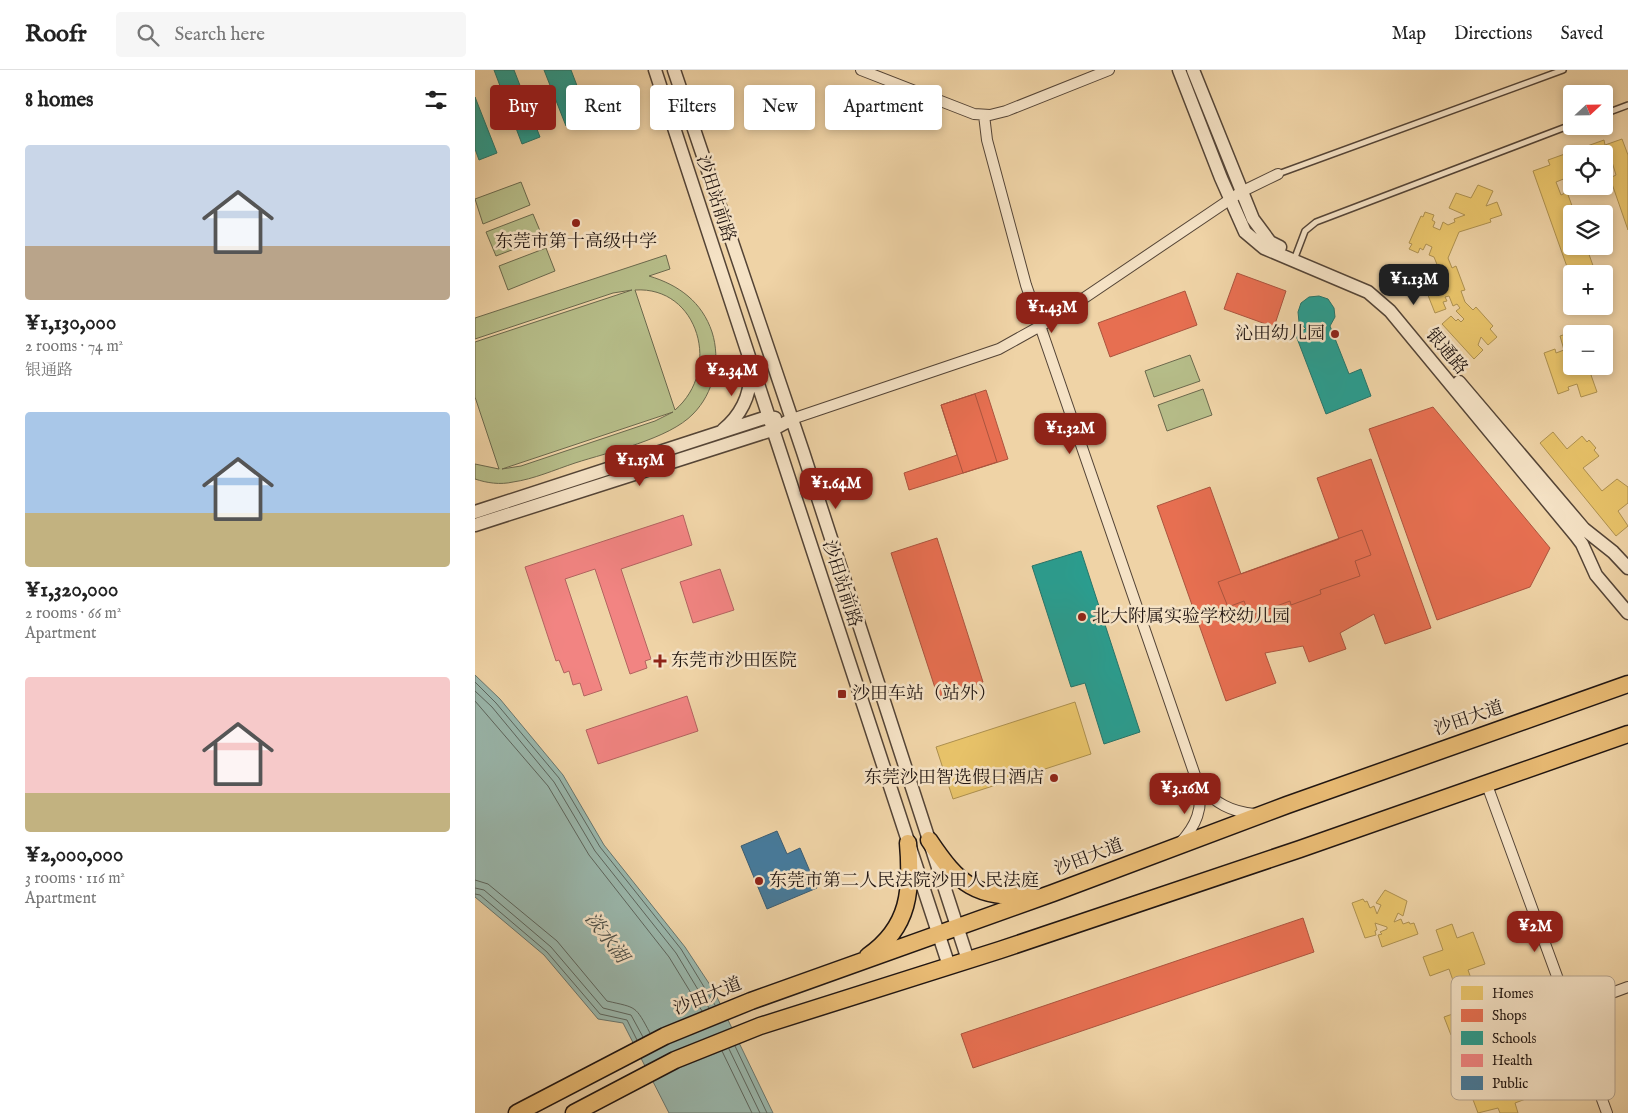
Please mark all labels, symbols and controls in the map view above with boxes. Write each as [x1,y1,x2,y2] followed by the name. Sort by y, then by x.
[116,12,466,57] search box
[25,19,86,50] text: Roofr
[134,21,162,49] icon: search
[174,23,265,47] text: Search here
[1392,23,1426,46] text: Map
[1454,23,1532,46] text: Directions
[1560,23,1603,46] text: Saved
[490,85,556,130] chip: Buy
[566,85,640,130] chip: Rent
[650,85,734,130] chip: Filters
[744,85,815,130] chip: New
[825,85,942,130] chip: Apartment
[1563,85,1613,135] north arrow
[1563,85,1613,375] map controls
[422,86,450,114] icon: filters
[25,87,93,114] text: 8 homes
[1563,145,1613,195] button: locate
[690,153,740,245] street label: 沙田站前路
[193,177,283,267] icon: home
[1563,205,1613,255] button: layers
[570,217,582,229] marker: 东莞市第十高级中学
[495,231,657,254] place label: 东莞市第十高级中学
[1373,264,1455,306] pin: ¥1.13M
[1563,265,1613,315] button: +
[1390,270,1438,290] text: ¥1.13M
[1011,292,1093,334] pin: ¥1.43M
[1027,298,1077,318] text: ¥1.43M
[25,310,116,337] text: ¥1,130,000
[1235,323,1325,346] place label: 沁田幼儿园
[1420,324,1472,380] street label: 银通路
[1563,325,1613,375] button: −
[1329,328,1341,340] marker: 沁田幼儿园
[25,337,123,357] text: 2 rooms · 74 m²
[691,354,773,397] pin: ¥2.34M
[25,361,73,381] text: 银通路
[706,361,758,381] text: ¥2.34M
[1029,412,1111,455] pin: ¥1.32M
[1045,419,1095,439] text: ¥1.32M
[193,444,283,534] icon: home
[599,444,681,487] pin: ¥1.15M
[616,451,664,471] text: ¥1.15M
[795,468,877,510] pin: ¥1.64M
[811,474,861,494] text: ¥1.64M
[816,538,866,630] street label: 沙田站前路
[25,577,118,604] text: ¥1,320,000
[25,604,121,624] text: 2 rooms · 66 m²
[1092,606,1290,629] place label: 北大附属实验学校幼儿园
[1076,611,1088,623] marker: 北大附属实验学校幼儿园
[25,624,96,644] text: Apartment
[671,650,797,673] place label: 东莞市沙田医院
[653,654,667,668] marker: 东莞市沙田医院
[852,683,996,706] place label: 沙田车站（站外）
[836,688,848,700] marker: 沙田车站（站外）
[1431,696,1507,742] street label: 沙田大道
[193,709,283,799] icon: home
[864,767,1044,790] place label: 东莞沙田智选假日酒店
[1048,772,1060,784] marker: 东莞沙田智选假日酒店
[1144,772,1226,815] pin: ¥3.16M
[1161,779,1209,799] text: ¥3.16M
[1051,834,1127,882] street label: 沙田大道
[25,842,123,869] text: ¥2,000,000
[25,869,125,889] text: 3 rooms · 116 m²
[769,870,1039,893] place label: 东莞市第二人民法院沙田人民法庭
[753,875,765,887] marker: 东莞市第二人民法院沙田人民法庭
[25,889,96,909] text: Apartment
[579,908,635,970] water label: 淡水湖
[1511,910,1559,953] pin: ¥2M
[1518,917,1552,937] text: ¥2M
[670,973,746,1021] street label: 沙田大道
[1451,976,1615,1100] legend
[1492,985,1534,1003] text: Homes
[1492,1007,1527,1025] text: Shops
[1492,1030,1536,1048] text: Schools
[1492,1052,1533,1070] text: Health
[1492,1075,1528,1093] text: Public

